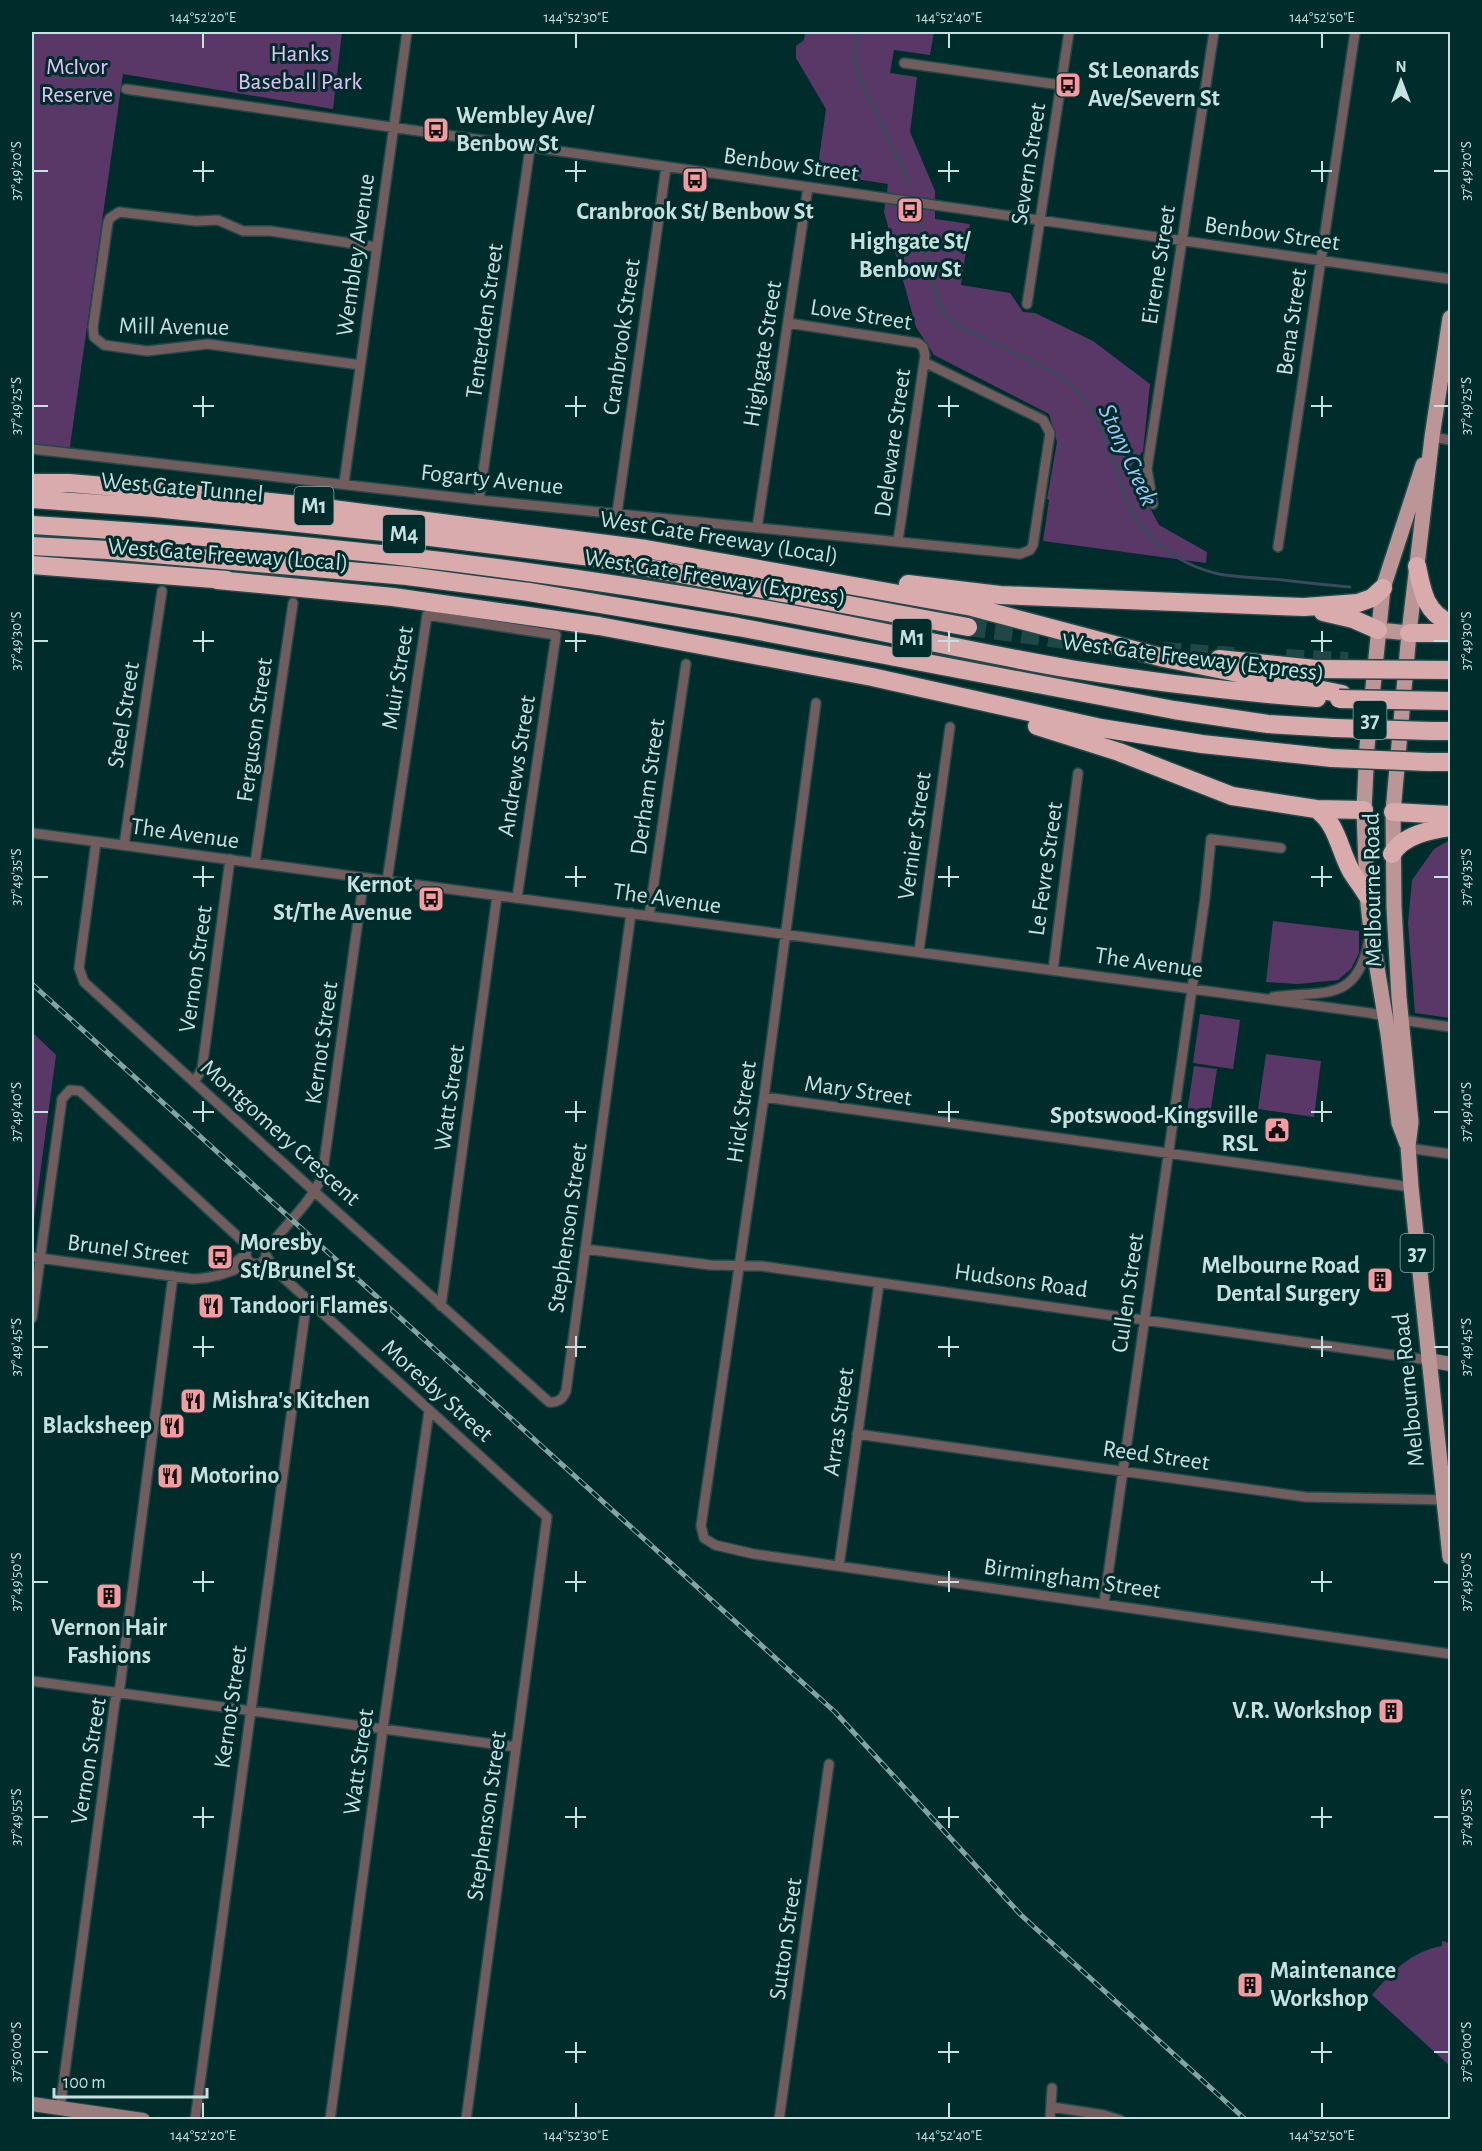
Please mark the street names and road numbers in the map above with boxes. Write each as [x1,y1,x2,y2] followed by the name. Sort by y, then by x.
[1007,101,1051,227] street label: Severn Street
[722,144,861,186] street label: Benbow Street
[333,172,379,338] street label: Wembley Avenue
[1138,203,1180,326] street label: Eirene Street
[1203,213,1342,255] street label: Benbow Street
[462,242,508,400] street label: Tenterden Street
[599,257,645,417] street label: Cranbrook Street
[1273,267,1311,377] street label: Bena Street
[740,279,786,429] street label: Highgate Street
[809,295,914,335] street label: Love Street
[119,314,229,340] street label: Mill Avenue
[871,367,915,519] street label: Deleware Street
[420,461,564,499] street label: Fogarty Avenue
[100,469,264,507] street label: West Gate Tunnel
[294,487,334,525] road number: M1
[598,507,840,569] street label: West Gate Freeway (Local)
[383,515,425,553] road number: M4
[107,535,349,575] street label: West Gate Freeway (Local)
[583,545,847,611] street label: West Gate Freeway (Express)
[892,619,932,657] road number: M1
[378,624,418,732] street label: Muir Street
[1060,630,1326,686] street label: West Gate Freeway (Express)
[233,656,277,804] street label: Ferguson Street
[104,660,144,770] street label: Steel Street
[494,693,540,838] street label: Andrews Street
[1354,701,1386,739] road number: 37
[627,717,669,857] street label: Derham Street
[894,770,936,901] street label: Vernier Street
[1025,800,1067,937] street label: Le Fevre Street
[1360,813,1386,967] street label: Melbourne Road
[129,815,241,853] street label: The Avenue
[611,880,723,918] street label: The Avenue
[175,904,217,1034] street label: Vernon Street
[1093,944,1205,982] street label: The Avenue
[302,980,343,1106] street label: Kernot Street
[431,1043,469,1153] street label: Watt Street
[196,1055,365,1211] street label: Montgomery Crescent
[723,1059,761,1165] street label: Hick Street
[803,1072,914,1110] street label: Mary Street
[544,1141,592,1314] street label: Stephenson Street
[66,1231,190,1269] street label: Brunel Street
[1108,1231,1148,1354] street label: Cullen Street
[1400,1234,1434,1272] road number: 37
[953,1260,1089,1302] street label: Hudsons Road
[1389,1312,1429,1468] street label: Melbourne Road
[377,1335,497,1447] street label: Moresby Street
[820,1366,859,1478] street label: Arras Street
[1101,1437,1211,1475] street label: Reed Street
[982,1555,1162,1603] street label: Birmingham Street
[211,1644,252,1770] street label: Kernot Street
[67,1696,111,1826] street label: Vernon Street
[340,1707,378,1817] street label: Watt Street
[463,1729,511,1902] street label: Stephenson Street
[766,1876,806,2002] street label: Sutton Street

